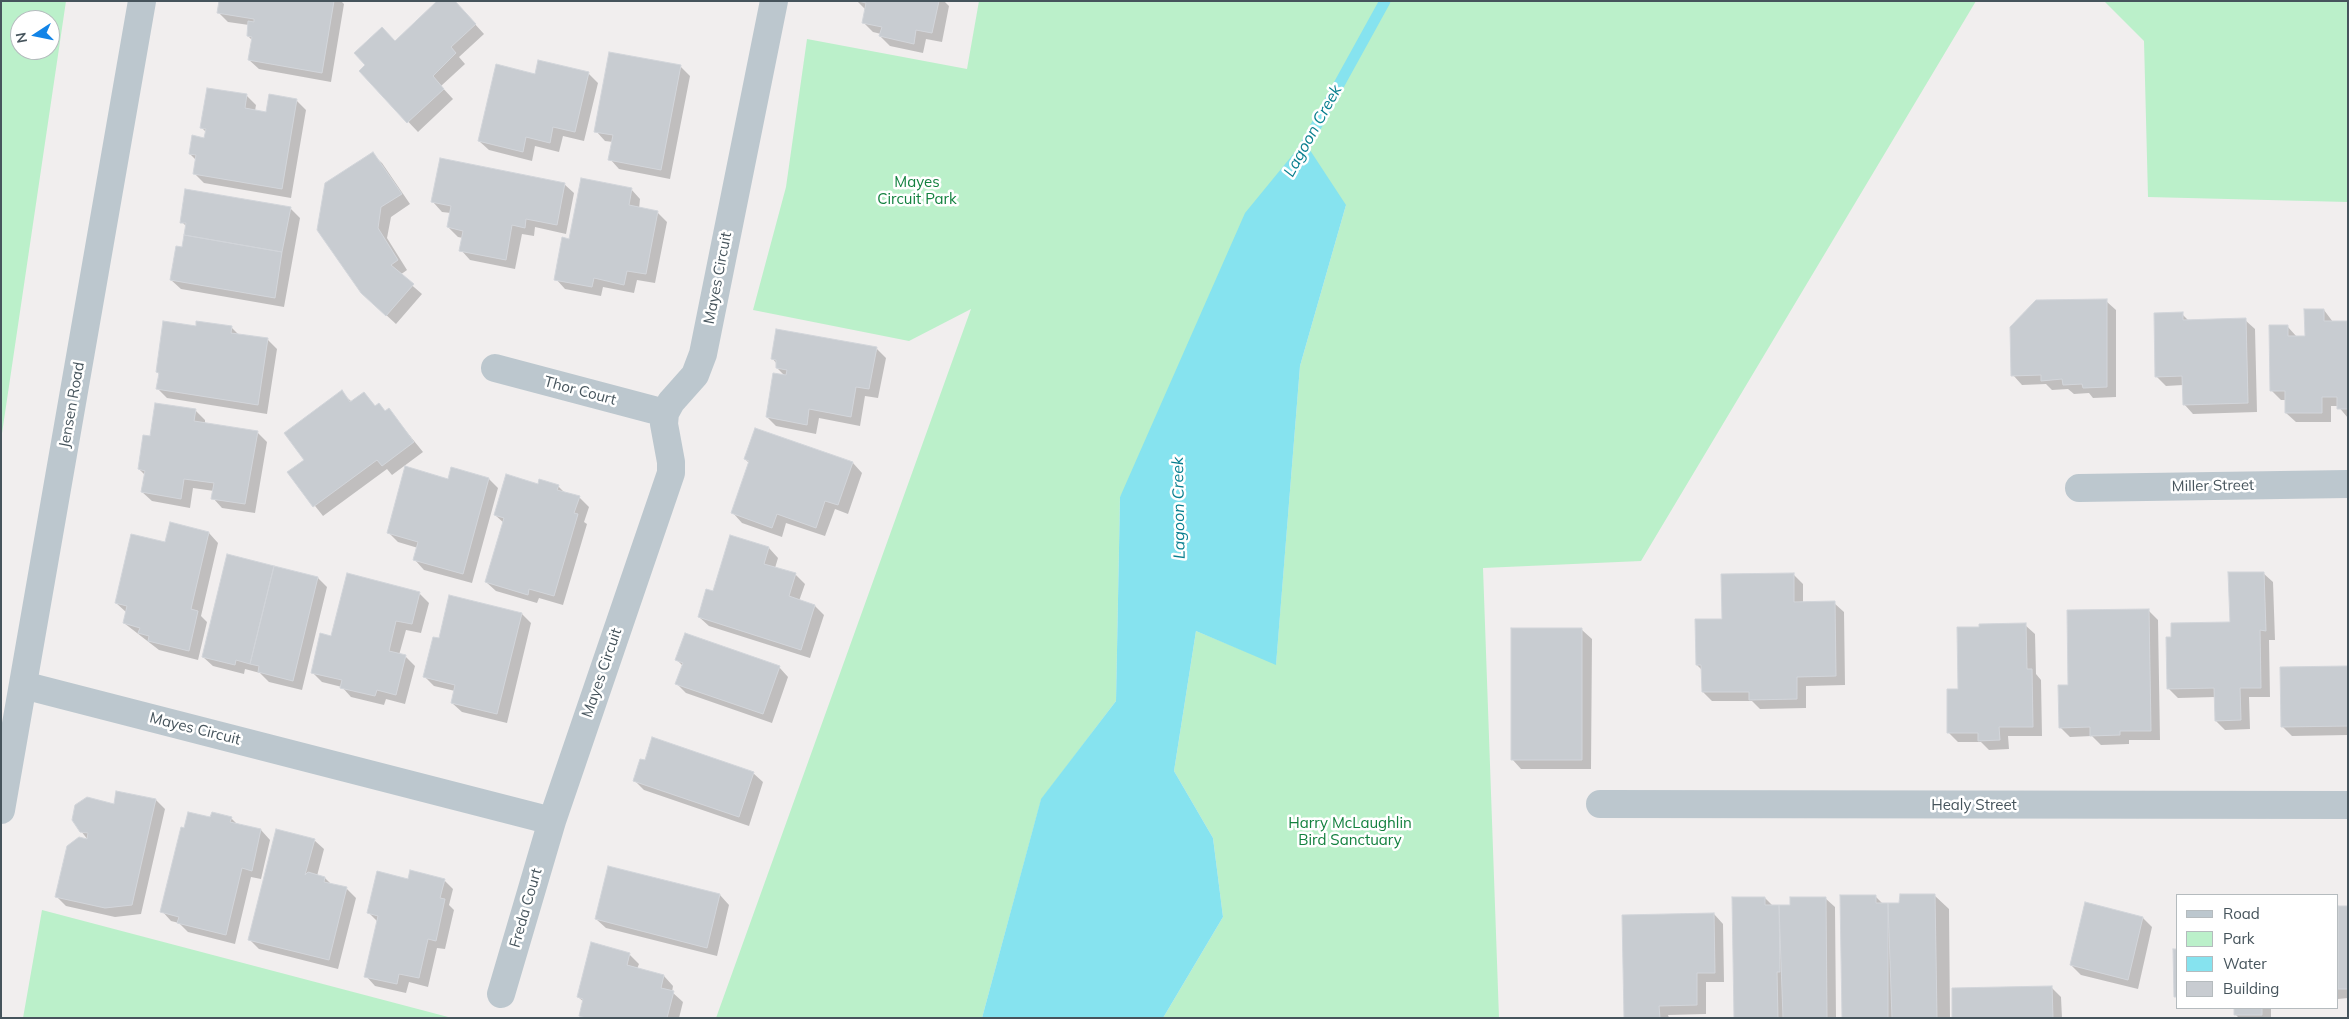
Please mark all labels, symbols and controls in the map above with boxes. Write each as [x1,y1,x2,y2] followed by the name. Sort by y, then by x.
[10,10,60,60] north arrow
[11,31,31,45] text: N
[1280,82,1346,180] water label: Lagoon Creek
[877,173,957,208] park label: Mayes Circuit Park
[700,231,736,325] street label: Mayes Circuit
[56,361,88,449] street label: Jensen Road
[542,373,618,409] street label: Thor Court
[1169,457,1189,559] water label: Lagoon Creek
[2172,476,2254,496] street label: Miller Street
[578,626,626,720] street label: Mayes Circuit
[148,709,242,749] street label: Mayes Circuit
[1931,796,2017,814] street label: Healy Street
[1288,814,1412,849] park label: Harry McLaughlin Bird Sanctuary
[506,866,546,950] street label: Freda Court
[2176,894,2339,1009] legend
[2223,904,2260,923] text: Road
[2223,929,2255,948] text: Park
[2223,954,2267,973] text: Water
[2223,979,2279,998] text: Building

